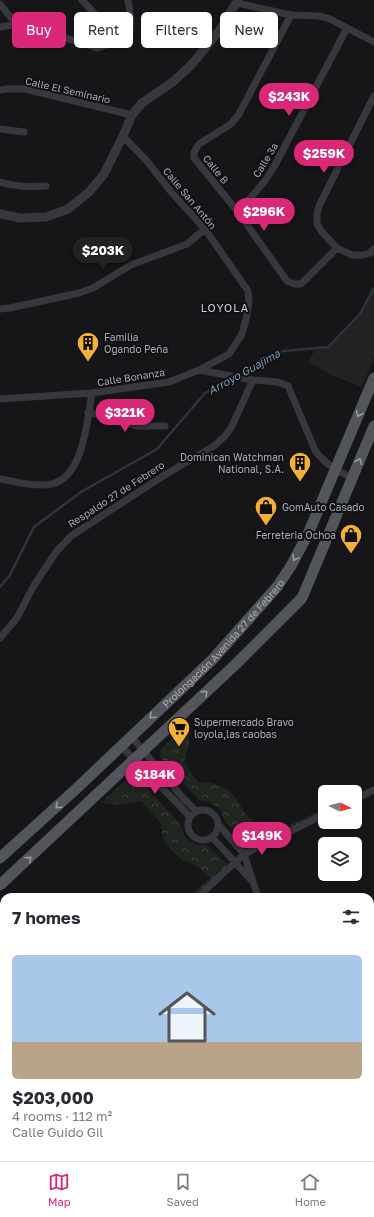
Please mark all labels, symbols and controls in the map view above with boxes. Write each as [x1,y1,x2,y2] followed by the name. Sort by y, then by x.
[12,12,66,48] chip: Buy
[74,12,133,48] chip: Rent
[141,12,212,48] chip: Filters
[220,12,278,48] chip: New
[24,74,112,106] street label: Calle El Seminario
[261,83,317,117] pin: $243K
[268,88,310,104] text: $243K
[250,140,280,180] street label: Calle 3a
[296,140,352,174] pin: $259K
[303,145,345,161] text: $259K
[201,152,231,186] street label: Calle B
[161,165,219,231] street label: Calle San Antón
[236,198,292,232] pin: $296K
[243,203,285,219] text: $296K
[75,237,131,271] pin: $203K
[82,242,124,258] text: $203K
[201,301,249,314] district label: LOYOLA
[75,330,101,363] building icon: Familia Ogando Peña
[104,331,168,355] place label: Familia Ogando Peña
[206,346,283,398] water label: Arroyo Guajima
[96,366,166,388] street label: Calle Bonanza
[97,399,153,433] pin: $321K
[105,404,145,420] text: $321K
[356,409,364,417] one-way arrow
[287,450,313,483] building icon: Dominican Watchman National, S.A.
[180,451,284,475] place label: Dominican Watchman National, S.A.
[66,458,166,530] street label: Respaldo 27 de Febrero
[355,458,363,465] one-way arrow
[253,494,279,527] shop icon: GomAuto Casado
[282,501,365,513] place label: GomAuto Casado
[338,522,364,555] shop icon: Ferreteria Ochoa
[256,529,336,541] place label: Ferreteria Ochoa
[293,554,300,561] one-way arrow
[160,577,287,710] street label: Prolongación Avenida 27 de Febrero
[200,690,208,698] one-way arrow
[149,711,157,719] one-way arrow
[166,715,192,748] supermarket icon: Supermercado Bravo loyola,las caobas
[194,716,294,740] place label: Supermercado Bravo loyola,las caobas
[127,761,183,795] pin: $184K
[134,766,176,782] text: $184K
[318,785,362,829] north arrow
[318,785,362,881] map controls
[55,801,63,808] one-way arrow
[234,822,290,856] pin: $149K
[241,827,283,843] text: $149K
[318,837,362,881] button: layers
[24,856,32,863] one-way arrow
[340,906,362,928] icon: filters
[12,907,80,928] text: 7 homes
[151,981,223,1053] icon: home
[12,1087,94,1108] text: $203,000
[12,1108,112,1124] text: 4 rooms · 112 m²
[12,1124,104,1140] text: Calle Guido Gil
[48,1171,71,1208] tab: Map
[167,1171,199,1208] tab: Saved
[295,1171,326,1208] tab: Home

